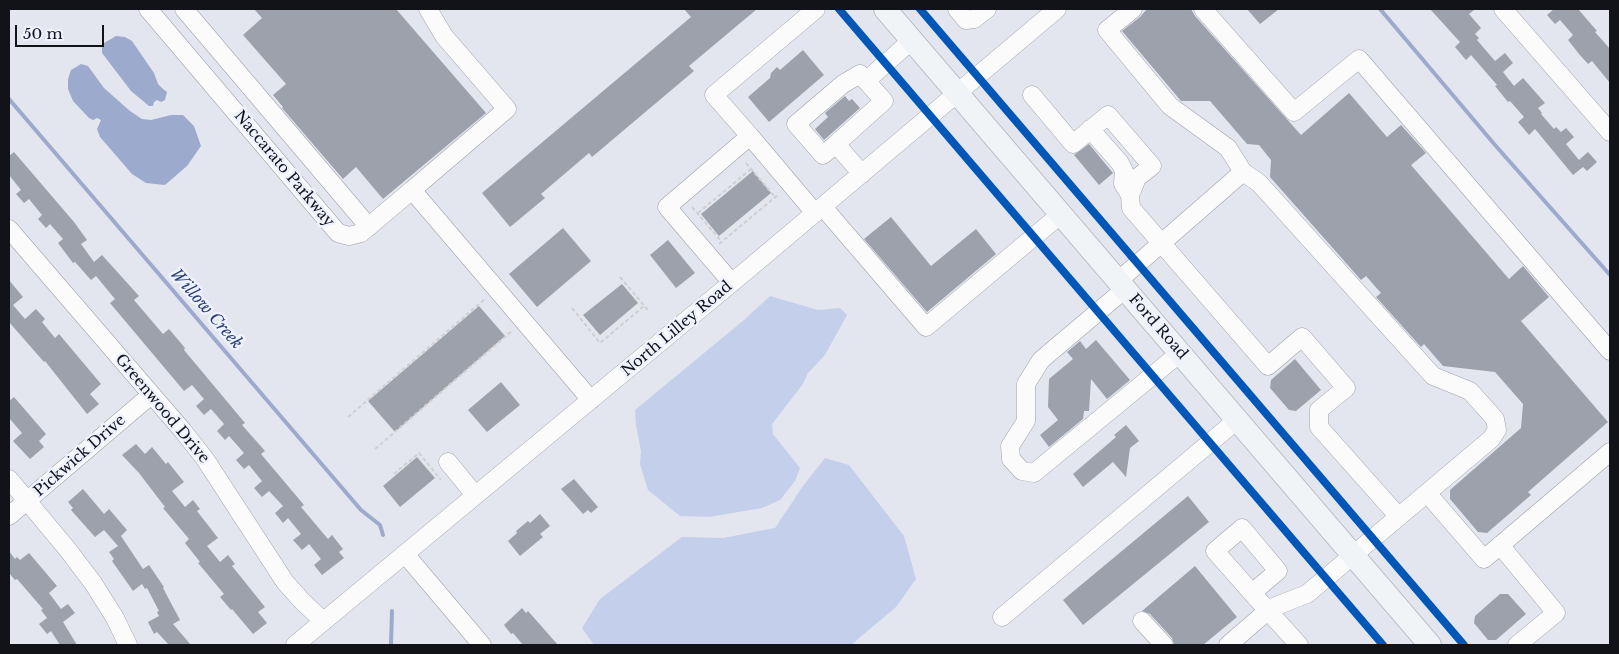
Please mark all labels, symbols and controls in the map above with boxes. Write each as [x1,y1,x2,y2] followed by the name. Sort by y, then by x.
[18,15,106,47] scale bar
[23,24,63,43] text: 50 m
[230,107,338,231] street label: Naccarato Parkway
[166,265,246,353] water label: Willow Creek
[618,278,736,380] street label: North Lilley Road
[1125,291,1191,363] street label: Ford Road
[111,351,213,467] street label: Greenwood Drive
[31,411,129,501] street label: Pickwick Drive

